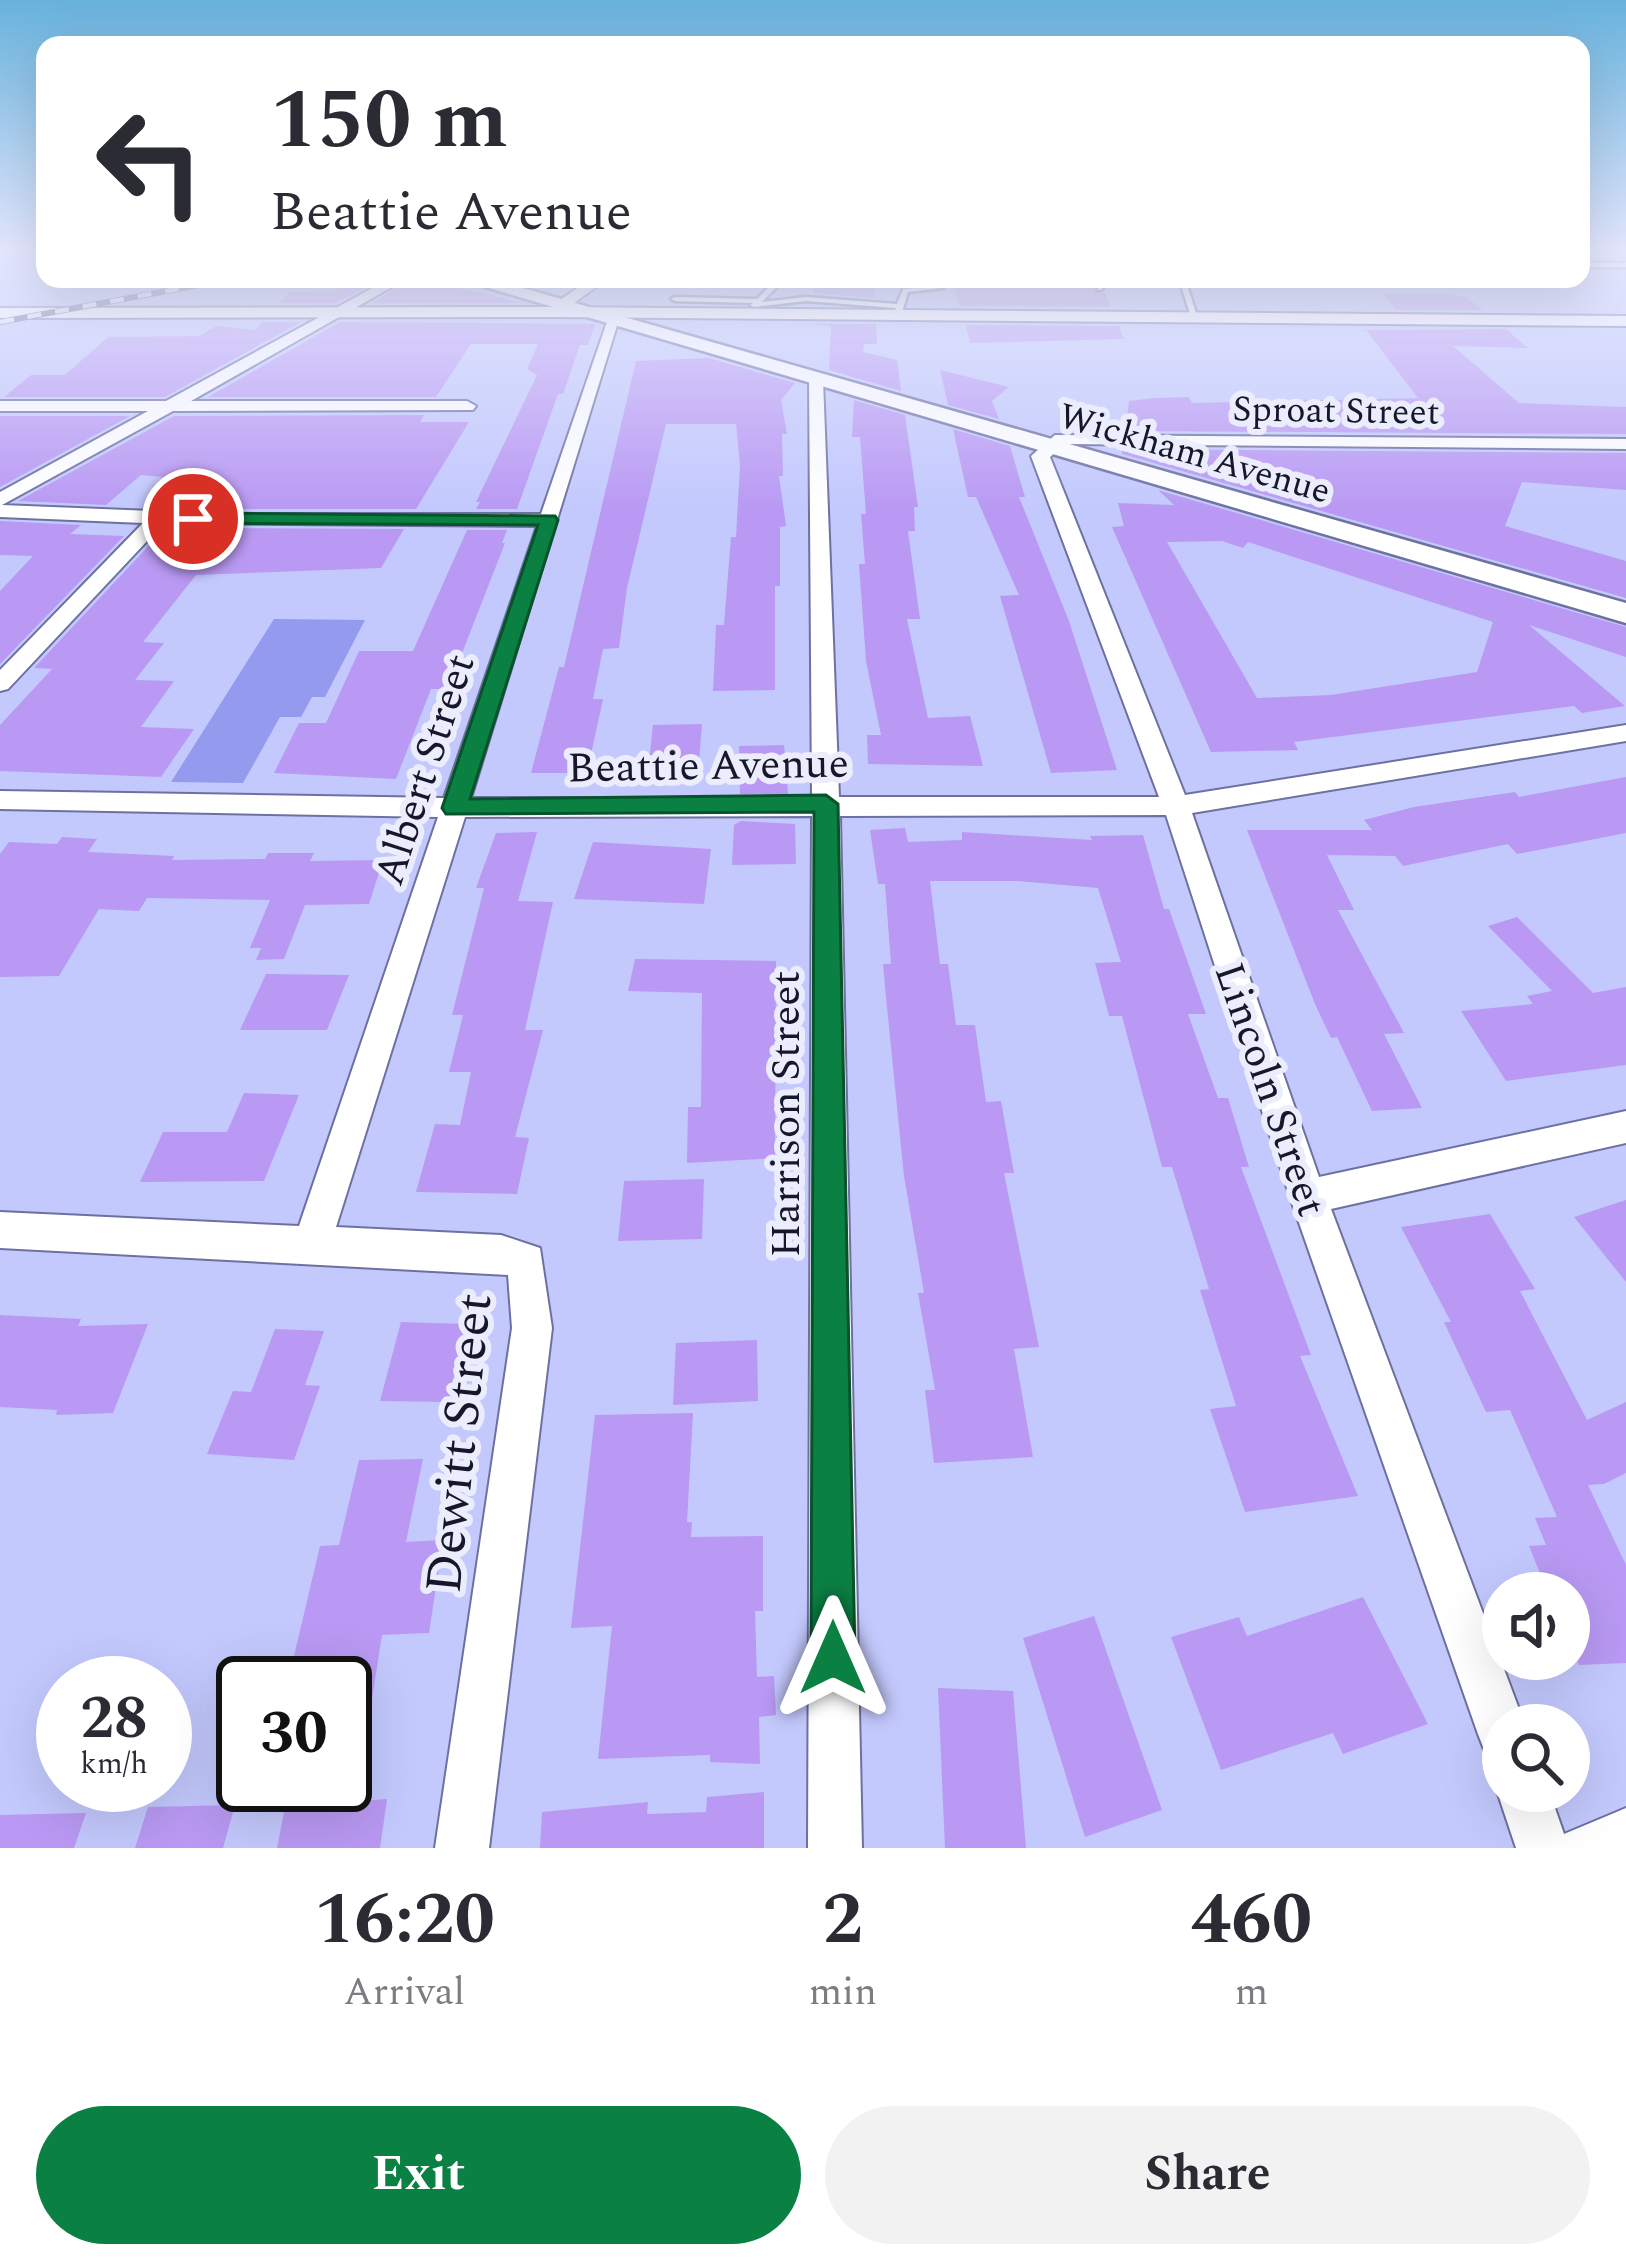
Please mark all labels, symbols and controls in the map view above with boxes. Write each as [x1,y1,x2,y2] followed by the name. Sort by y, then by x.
[270,57,508,185] text: 150 m
[72,84,228,240] icon: left
[270,172,632,254] text: Beattie Avenue
[1232,382,1440,441] street label: Sproat Street
[1052,389,1337,519] street label: Wickham Avenue
[142,468,244,570] pin
[160,486,226,552] icon: arrive
[358,646,492,894] street label: Albert Street
[567,733,849,800] street label: Beattie Avenue
[1197,955,1342,1225] street label: Lincoln Street
[755,970,818,1258] street label: Harrison Street
[405,1289,515,1597] street label: Dewitt Street
[1482,1572,1590,1812] map controls
[1482,1572,1590,1680] button: sound
[770,1595,896,1721] position arrow
[216,1656,372,1812] speed limit sign: 30
[80,1673,148,1765] text: 28
[1482,1704,1590,1812] button: search
[80,1741,148,1787] text: km/h
[314,1866,495,1975] text: 16:20
[823,1866,863,1975] text: 2
[1191,1866,1312,1975] text: 460
[344,1963,465,2022] text: Arrival
[809,1963,877,2022] text: min
[1235,1963,1268,2022] text: m
[36,2106,801,2244] button: Exit
[825,2106,1590,2244] button: Share

